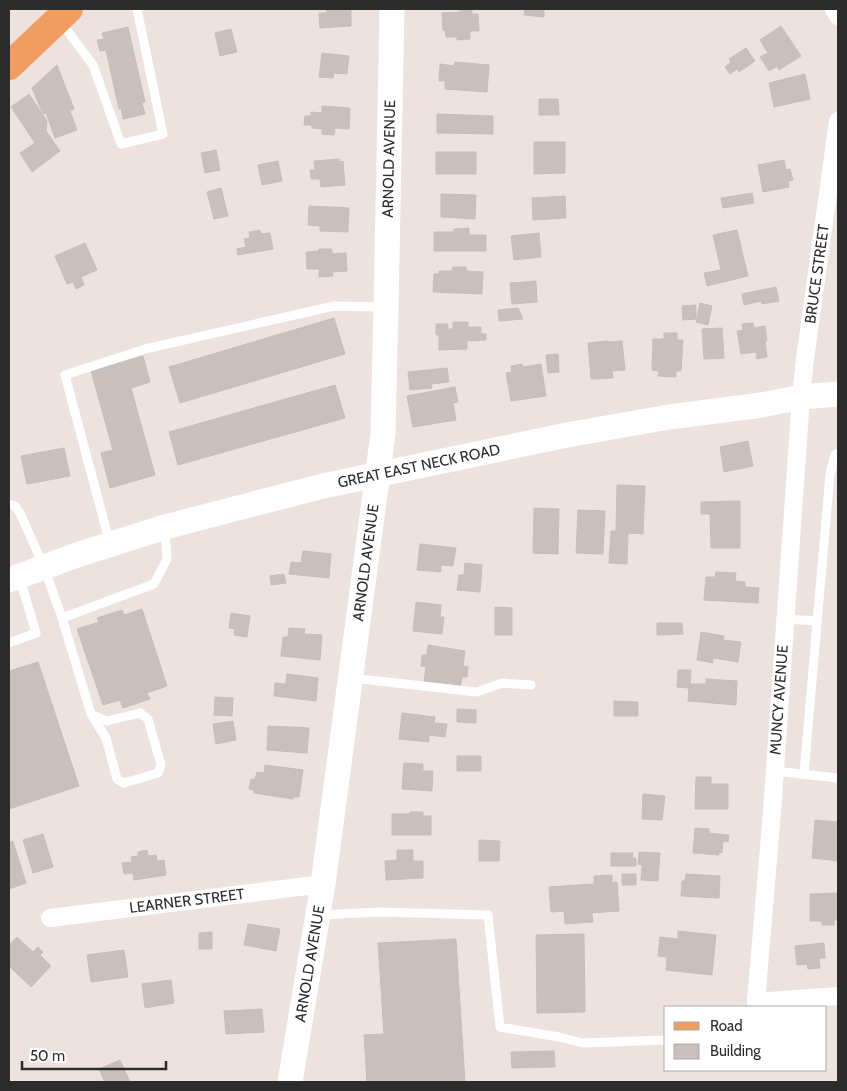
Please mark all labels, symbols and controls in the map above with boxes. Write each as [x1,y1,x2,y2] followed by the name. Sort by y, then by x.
[379,100,399,218] street label: ARNOLD AVENUE
[801,223,833,325] street label: BRUCE STREET
[336,440,502,492] street label: GREAT EAST NECK ROAD
[349,503,383,622] street label: ARNOLD AVENUE
[766,644,792,756] street label: MUNCY AVENUE
[128,885,246,917] street label: LEARNER STREET
[291,904,328,1023] street label: ARNOLD AVENUE
[664,1006,827,1071] legend
[710,1017,743,1035] text: Road
[22,1038,166,1070] scale bar
[710,1042,761,1060] text: Building
[30,1047,65,1065] text: 50 m

